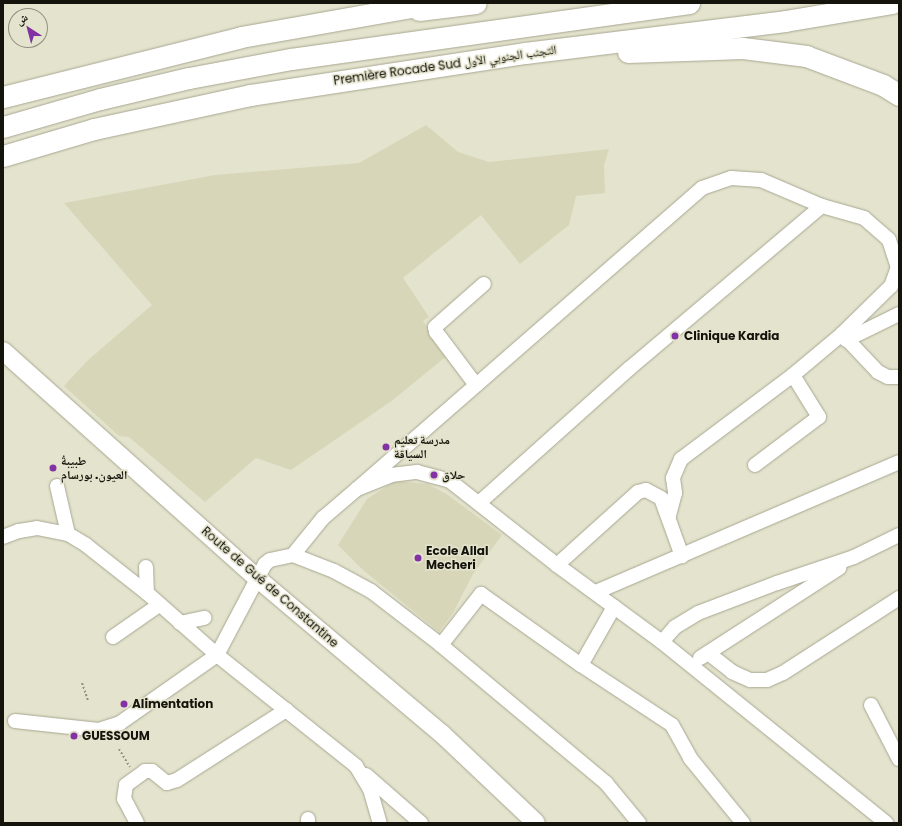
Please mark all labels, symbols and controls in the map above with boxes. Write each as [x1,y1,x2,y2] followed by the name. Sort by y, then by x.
[8,8,48,48] north arrow
[12,9,31,29] text: ش
[332,42,558,88] street label: Première Rocade Sud التجنب الجنوبي الأول
[684,329,780,343] place label: Clinique Kardia
[669,330,681,342] marker: Clinique Kardia
[394,433,450,461] place label: مدرسة تعليم السياقة
[381,442,391,452] marker: مدرسة تعليم السياقة
[61,454,127,482] place label: طبيبةُ العيون. بورسام
[48,463,58,473] marker: طبيبةُ العيون. بورسام
[442,468,465,482] place label: حلاق
[429,470,439,480] marker: حلاق
[199,524,341,650] street label: Route de Gué de Constantine
[426,544,488,572] place label: Ecole Allal Mecheri
[413,553,423,563] marker: Ecole Allal Mecheri
[132,697,213,711] place label: Alimentation
[119,699,129,709] marker: Alimentation
[82,729,150,743] place label: GUESSOUM
[69,731,79,741] marker: GUESSOUM

